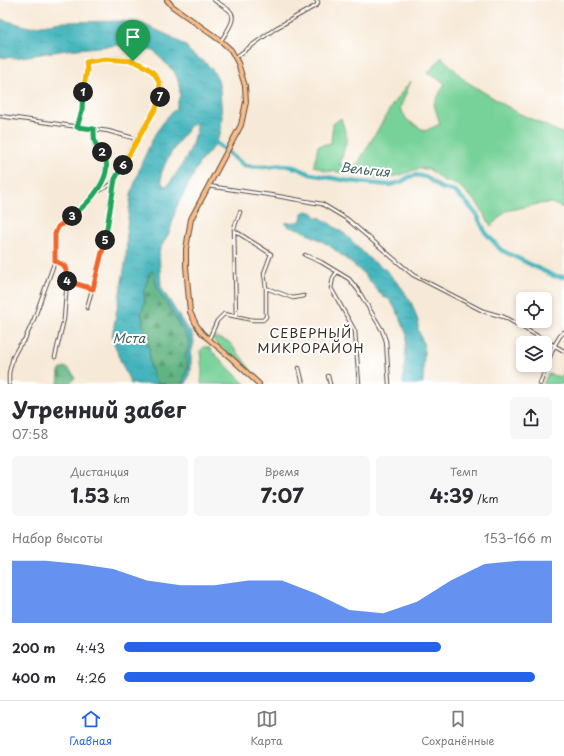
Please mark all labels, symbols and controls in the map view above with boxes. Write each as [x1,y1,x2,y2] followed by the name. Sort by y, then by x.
[116,20,150,61] pin
[122,26,144,48] icon: arrive
[73,82,93,102] pin: 1
[80,83,86,100] text: 1
[150,87,170,107] pin: 7
[157,88,163,105] text: 7
[92,142,112,162] pin: 2
[98,143,106,160] text: 2
[113,155,133,175] pin: 6
[119,156,127,173] text: 6
[339,157,392,181] water label: Вельгия
[62,206,82,226] pin: 3
[68,207,76,224] text: 3
[95,230,115,250] pin: 5
[101,231,109,248] text: 5
[57,271,77,291] pin: 4
[63,272,71,289] text: 4
[516,292,552,372] map controls
[516,292,552,328] button: locate
[257,323,365,357] district label: СЕВЕРНЫЙ МИКРОРАЙОН
[113,328,146,347] water label: Мста
[516,336,552,372] button: layers
[12,392,186,425] text: Утренний забег
[510,397,552,439] button: share
[12,424,49,443] text: 07:58
[71,463,129,480] text: Дистанция
[264,463,300,480] text: Время
[450,463,478,480] text: Темп
[70,480,110,510] text: 1.53
[260,480,304,510] text: 7:07
[430,480,474,510] text: 4:39
[110,490,130,507] text: km
[474,490,498,507] text: /km
[12,528,103,547] text: Набор высоты
[484,528,552,547] text: 153–166 m
[12,638,56,657] text: 200 m
[76,638,105,657] text: 4:43
[12,668,56,687] text: 400 m
[76,668,106,687] text: 4:26
[69,708,112,749] tab: Главная
[250,708,283,749] tab: Карта
[421,708,495,749] tab: Сохранённые

